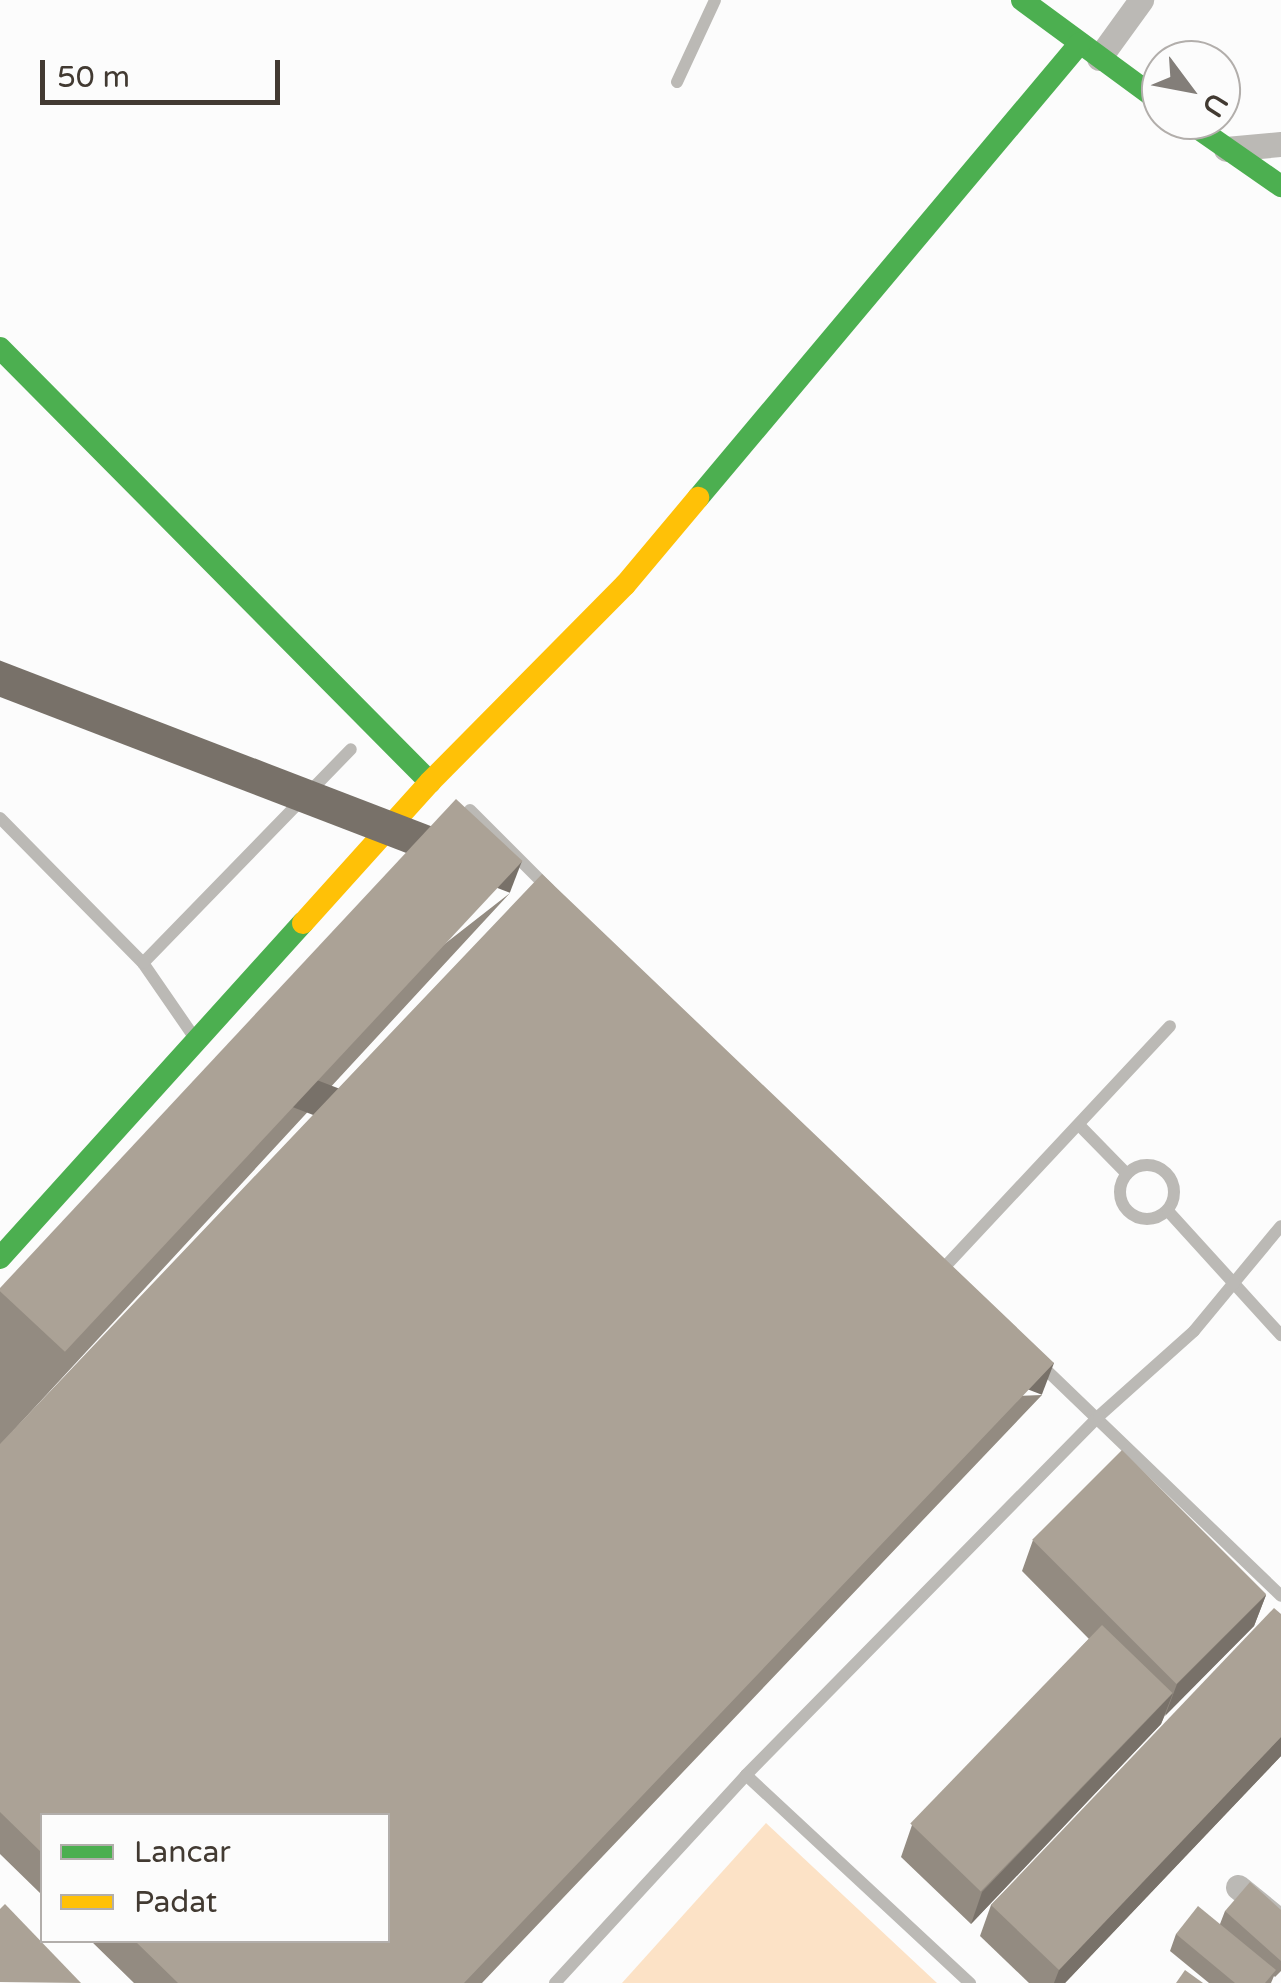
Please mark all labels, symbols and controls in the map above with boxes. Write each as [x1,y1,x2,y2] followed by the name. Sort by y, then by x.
[45,40,285,102] scale bar
[1141,40,1241,140] north arrow
[57,59,130,96] text: 50 m
[1195,87,1235,123] text: U
[40,1813,390,1943] legend
[134,1834,231,1871] text: Lancar
[134,1884,217,1921] text: Padat

